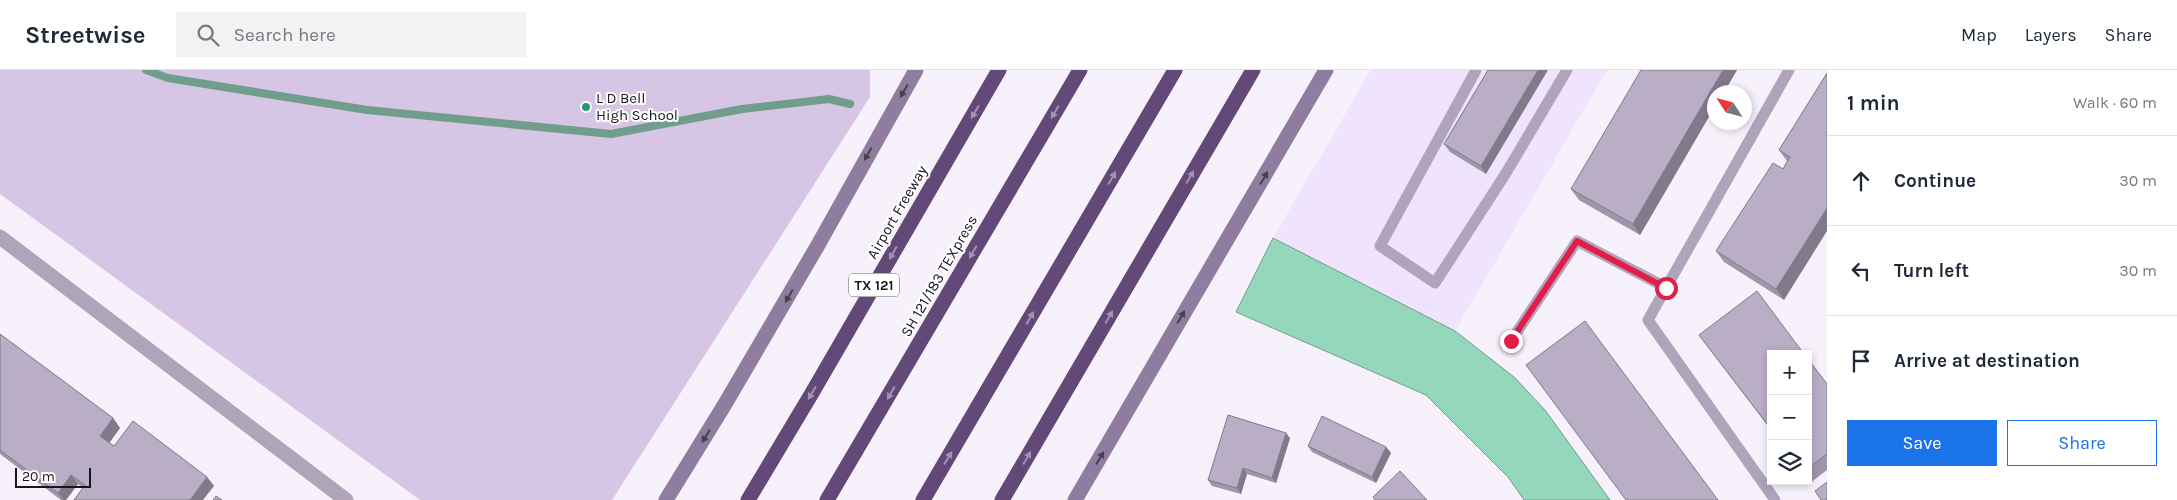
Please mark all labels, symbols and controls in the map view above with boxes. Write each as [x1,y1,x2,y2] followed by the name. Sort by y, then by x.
[176,12,526,57] search box
[25,21,146,49] text: Streetwise
[194,21,222,49] icon: search
[234,24,336,46] text: Search here
[1961,24,1997,46] text: Map
[2025,24,2077,46] text: Layers
[2105,24,2152,46] text: Share
[900,83,908,98] one-way arrow
[1707,85,1752,130] north arrow
[596,89,678,124] place label: L D Bell High School
[1847,91,1900,115] text: 1 min
[2073,93,2157,112] text: Walk · 60 m
[580,101,592,113] marker: L D Bell High School
[970,105,979,119] one-way arrow
[1051,105,1059,120] one-way arrow
[864,147,873,161] one-way arrow
[863,162,931,262] street label: Airport Freeway
[1847,167,1875,195] icon: ahead
[1108,170,1116,185] one-way arrow
[1186,170,1195,184] one-way arrow
[1894,170,1976,192] text: Continue
[1260,171,1269,184] one-way arrow
[2119,171,2157,190] text: 30 m
[897,212,981,340] street label: SH 121/183 TEXpress
[969,245,977,260] one-way arrow
[889,246,898,259] one-way arrow
[1847,257,1875,285] icon: left
[1894,260,1969,282] text: Turn left
[2119,261,2157,280] text: 30 m
[849,274,899,296] road number: TX 121
[1655,277,1678,300] route start
[784,289,793,302] one-way arrow
[1025,311,1034,325] one-way arrow
[1104,311,1113,324] one-way arrow
[1177,311,1186,324] one-way arrow
[1500,330,1523,353] route end
[1847,347,1875,375] icon: arrive
[1767,350,1812,485] map controls
[1767,350,1812,395] button: +
[1894,350,2080,372] text: Arrive at destination
[887,385,895,400] one-way arrow
[808,386,816,401] one-way arrow
[1767,395,1812,440] button: −
[1847,420,1997,466] button: Save
[2007,420,2157,466] button: Share
[701,429,711,442] one-way arrow
[1767,440,1812,485] button: layers
[1023,450,1031,465] one-way arrow
[1095,451,1104,464] one-way arrow
[943,452,952,465] one-way arrow
[15,465,91,488] scale bar
[22,468,55,485] text: 20 m

